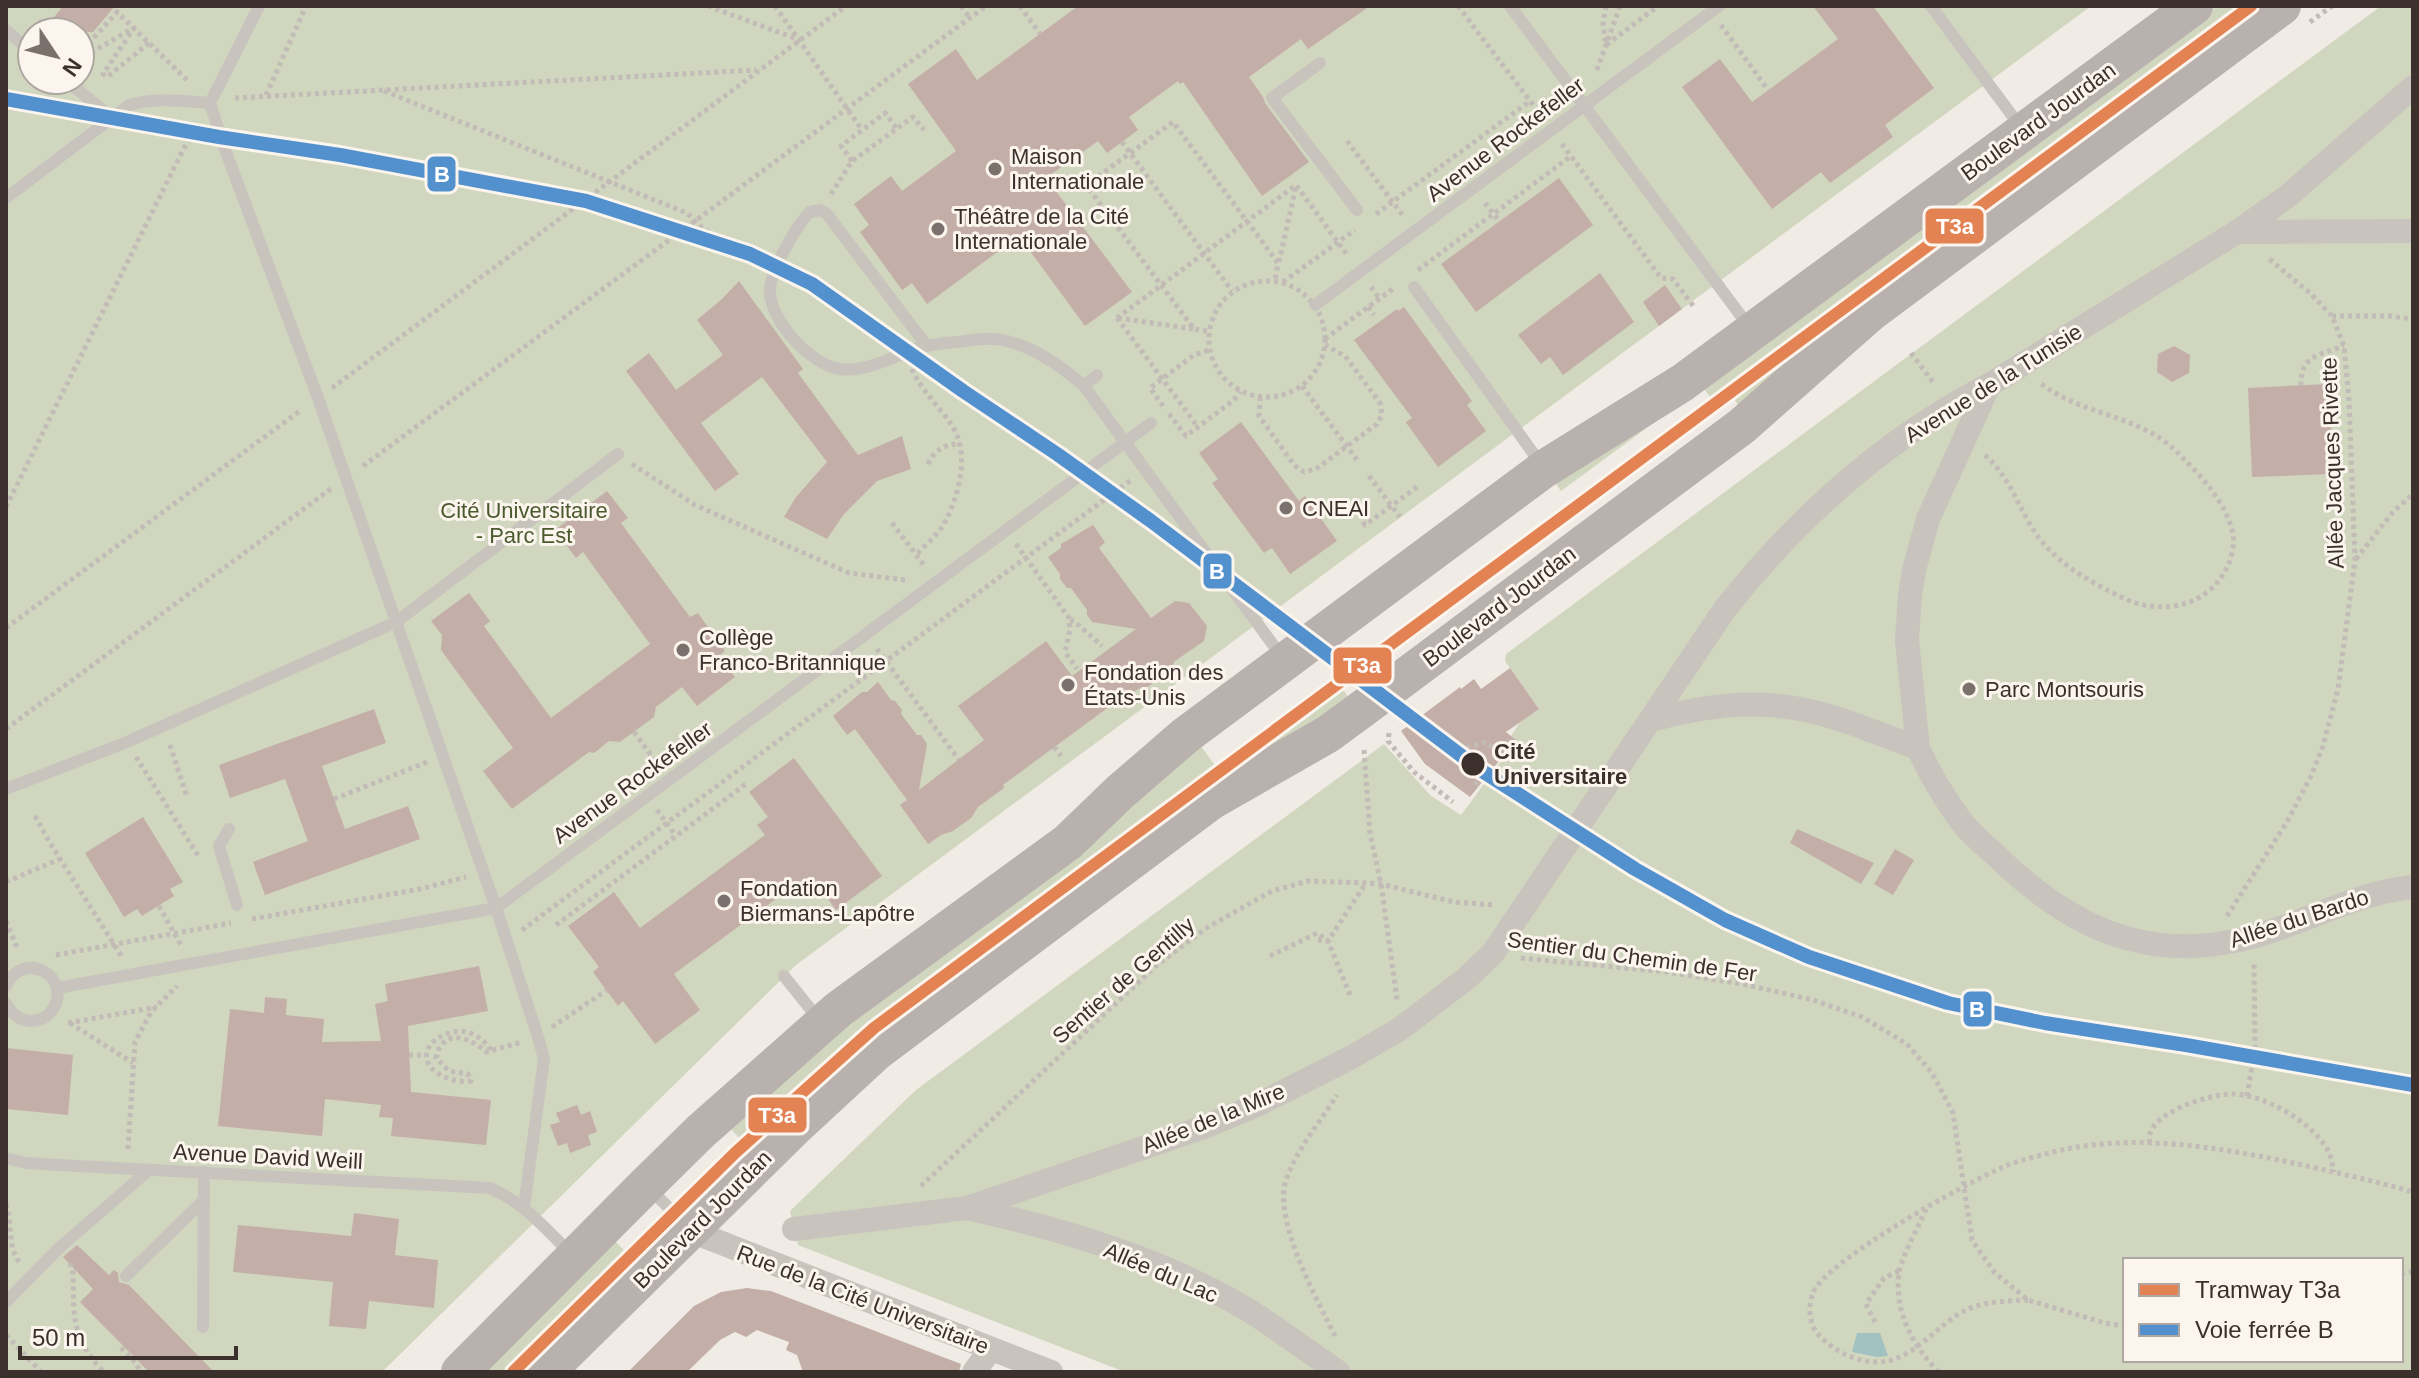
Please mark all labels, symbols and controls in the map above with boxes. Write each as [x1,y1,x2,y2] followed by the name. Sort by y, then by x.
[16,16,96,96] north arrow
[57,54,87,81] text: N
[1956,57,2120,186] street label: Boulevard Jourdan
[1422,72,1589,207] street label: Avenue Rockefeller
[1011,144,1144,194] place label: Maison Internationale
[426,155,457,193] line badge: B
[986,160,1004,178] marker: Maison Internationale
[434,162,450,187] text: B
[954,204,1129,254] place label: Théâtre de la Cité Internationale
[1924,207,1985,245] line badge: T3a
[1936,214,1975,239] text: T3a
[929,220,947,238] marker: Théâtre de la Cité Internationale
[1900,319,2086,448] street label: Avenue de la Tunisie
[2316,357,2349,569] street label: Allée Jacques Rivette
[1302,496,1369,521] place label: CNEAI
[440,498,608,548] park label: Cité Universitaire - Parc Est
[1277,499,1295,517] marker: CNEAI
[1418,541,1581,672] street label: Boulevard Jourdan
[1202,552,1233,590] line badge: B
[1209,559,1225,584] text: B
[699,625,886,675] place label: Collège Franco-Britannique
[674,641,692,659] marker: Collège Franco-Britannique
[1332,646,1393,685] line badge: T3a
[1343,653,1382,678] text: T3a
[1084,660,1223,710] place label: Fondation des États-Unis
[1059,676,1077,694] marker: Fondation des États-Unis
[1985,677,2144,702] place label: Parc Montsouris
[1960,680,1978,698] marker: Parc Montsouris
[548,716,717,848] street label: Avenue Rockefeller
[1494,739,1627,789] place label: Cité Universitaire
[1459,750,1487,778] marker: Cité Universitaire
[740,876,915,926] place label: Fondation Biermans-Lapôtre
[2227,884,2372,953] street label: Allée du Bardo
[715,892,733,910] marker: Fondation Biermans-Lapôtre
[1047,912,1199,1049] street label: Sentier de Gentilly
[1505,927,1758,986] street label: Sentier du Chemin de Fer
[1962,990,1993,1028] line badge: B
[1969,997,1985,1022] text: B
[1138,1078,1288,1158] street label: Allée de la Mire
[747,1096,808,1134] line badge: T3a
[758,1103,797,1128] text: T3a
[172,1139,363,1174] street label: Avenue David Weill
[628,1145,776,1293] street label: Boulevard Jourdan
[1100,1237,1221,1308] street label: Allée du Lac
[733,1240,992,1359] street label: Rue de la Cité Universitaire
[2123,1258,2403,1362] legend
[2195,1276,2341,1303] text: Tramway T3a
[20,1310,236,1360] scale bar
[2195,1316,2334,1343] text: Voie ferrée B
[32,1324,85,1351] text: 50 m

